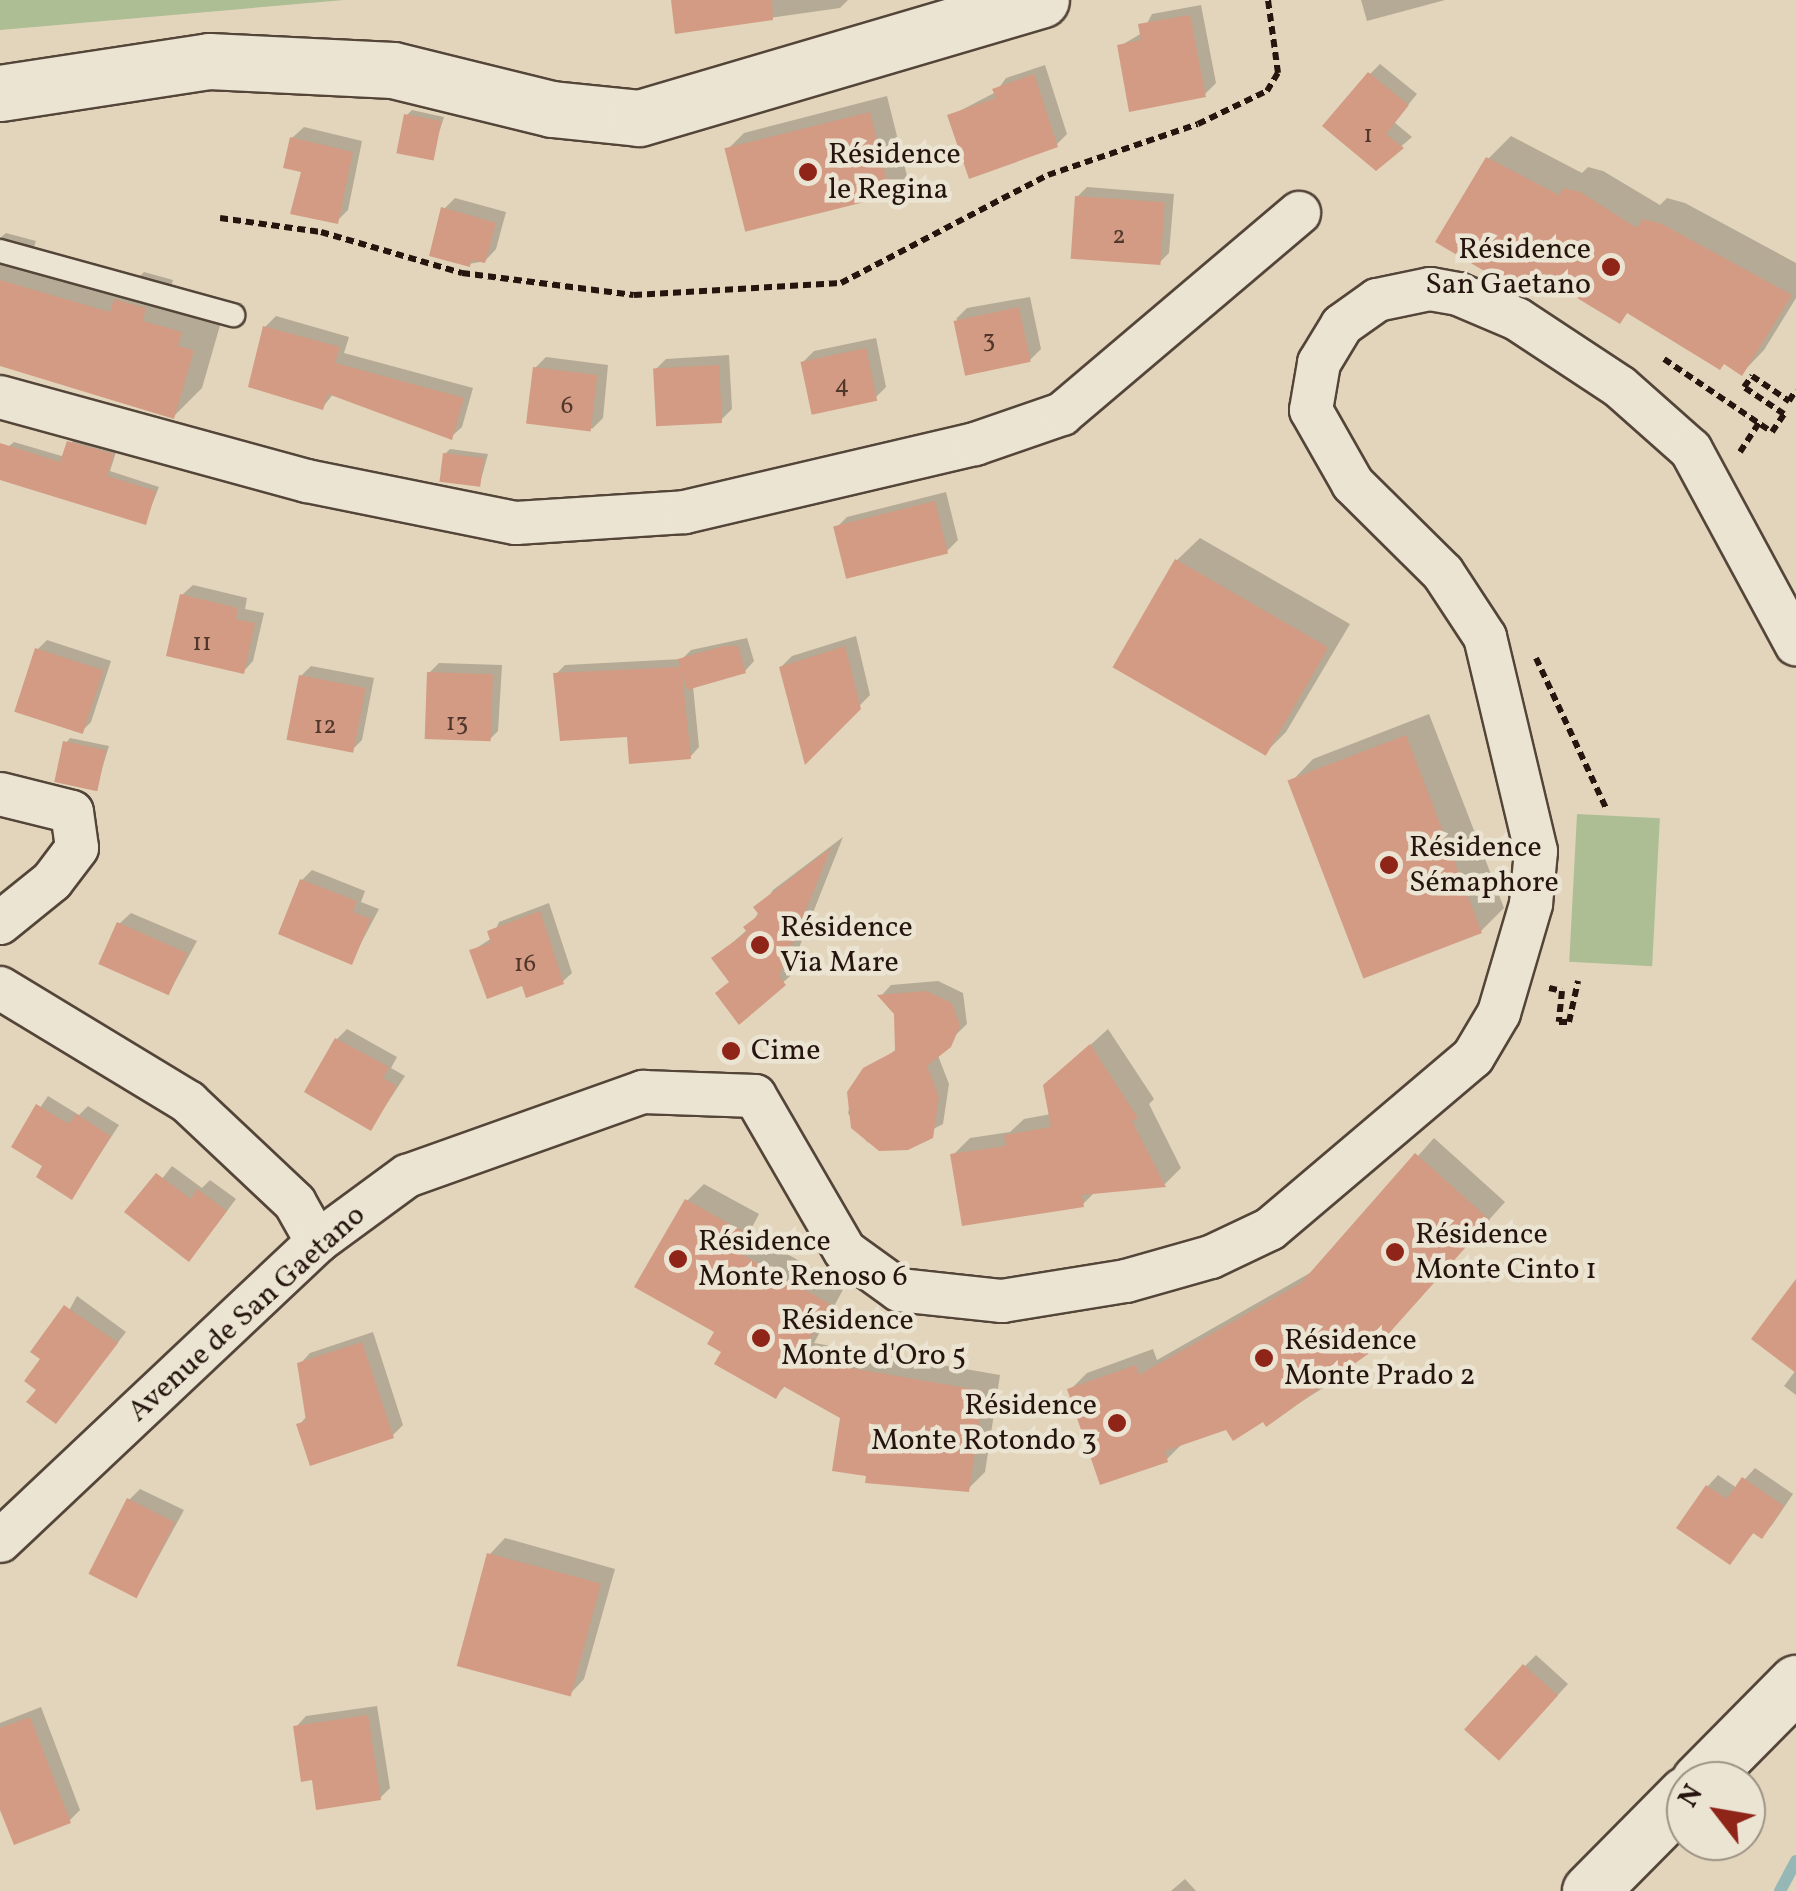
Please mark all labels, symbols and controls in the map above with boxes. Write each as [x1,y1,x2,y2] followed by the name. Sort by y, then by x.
[1363,121,1373,151] house number: 1
[828,137,961,208] place label: Résidence le Regina
[797,161,819,183] marker: Résidence le Regina
[1112,222,1126,252] house number: 2
[1425,232,1591,302] place label: Résidence San Gaetano
[1600,256,1622,278] marker: Résidence San Gaetano
[983,326,995,356] house number: 3
[835,371,849,401] house number: 4
[561,392,573,422] house number: 6
[192,629,212,659] house number: 11
[446,709,468,739] house number: 13
[313,712,337,742] house number: 12
[1409,830,1559,900] place label: Résidence Sémaphore
[1378,854,1400,876] marker: Résidence Sémaphore
[780,910,913,980] place label: Résidence Via Mare
[749,934,771,956] marker: Résidence Via Mare
[514,950,536,980] house number: 16
[751,1033,820,1069] place label: Cime
[720,1040,742,1062] marker: Cime
[121,1198,373,1430] street label: Avenue de San Gaetano
[1415,1217,1597,1288] place label: Résidence Monte Cinto 1
[698,1224,908,1294] place label: Résidence Monte Renoso 6
[1384,1241,1406,1263] marker: Résidence Monte Cinto 1
[667,1248,689,1270] marker: Résidence Monte Renoso 6
[781,1303,966,1374] place label: Résidence Monte d'Oro 5
[1284,1323,1476,1394] place label: Résidence Monte Prado 2
[750,1327,772,1349] marker: Résidence Monte d'Oro 5
[1253,1347,1275,1369] marker: Résidence Monte Prado 2
[871,1388,1097,1458] place label: Résidence Monte Rotondo 3
[1106,1412,1128,1434] marker: Résidence Monte Rotondo 3
[1666,1761,1766,1861] north arrow
[1670,1778,1714,1815] text: N

